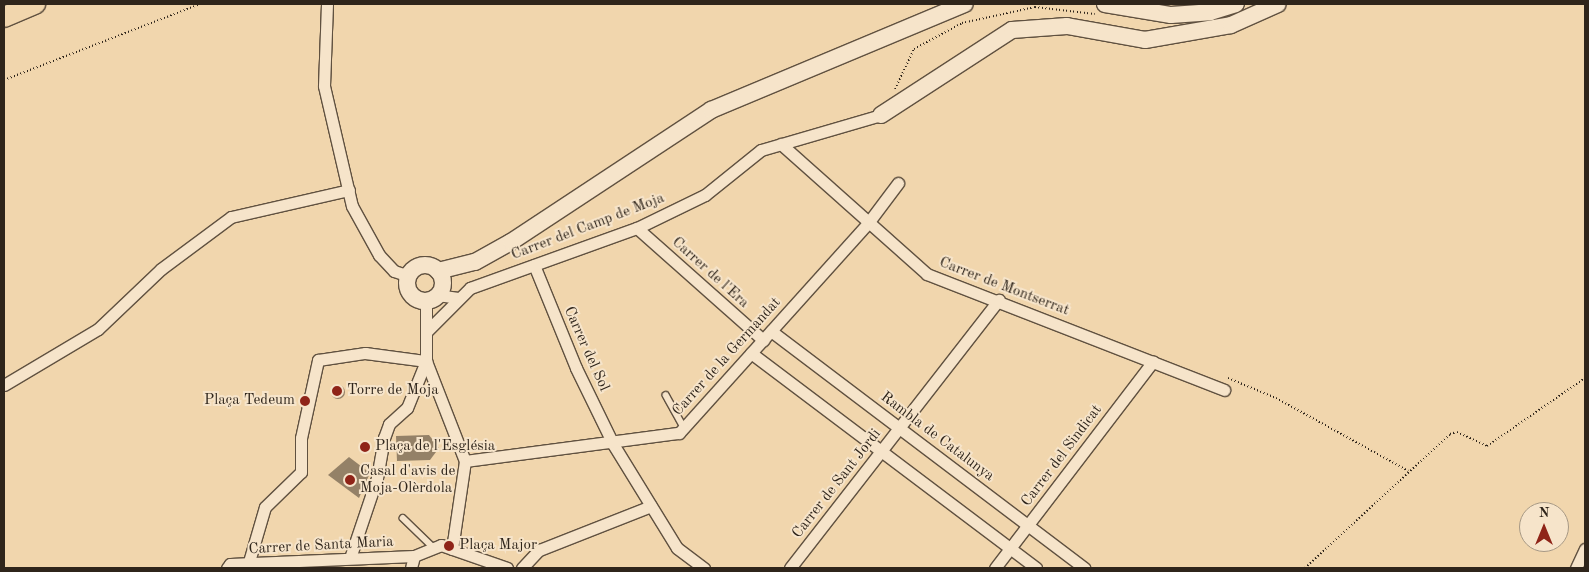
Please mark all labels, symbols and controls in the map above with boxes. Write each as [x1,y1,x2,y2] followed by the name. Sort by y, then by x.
[509,189,667,265] street label: Carrer del Camp de Moja
[668,234,752,312] street label: Carrer de l'Era
[937,254,1071,320] street label: Carrer de Montserrat
[669,294,785,420] street label: Carrer de la Germandat
[559,304,613,394] street label: Carrer del Sol
[347,382,439,400] place label: Torre de Moja
[331,385,343,397] marker: Torre de Moja
[877,388,997,486] street label: Rambla de Catalunya
[204,392,295,410] place label: Plaça Tedeum
[299,395,311,407] marker: Plaça Tedeum
[1018,402,1106,510] street label: Carrer del Sindicat
[789,426,885,542] street label: Carrer de Sant Jordi
[375,438,495,456] place label: Plaça de l'Església
[359,441,371,453] marker: Plaça de l'Església
[360,462,455,497] place label: Casal d'avis de Moja-Olèrdola
[344,474,356,486] marker: Casal d'avis de Moja-Olèrdola
[1519,502,1569,552] north arrow
[1539,506,1549,520] text: N
[248,533,394,559] street label: Carrer de Santa Maria
[459,537,537,555] place label: Plaça Major
[443,540,455,552] marker: Plaça Major

